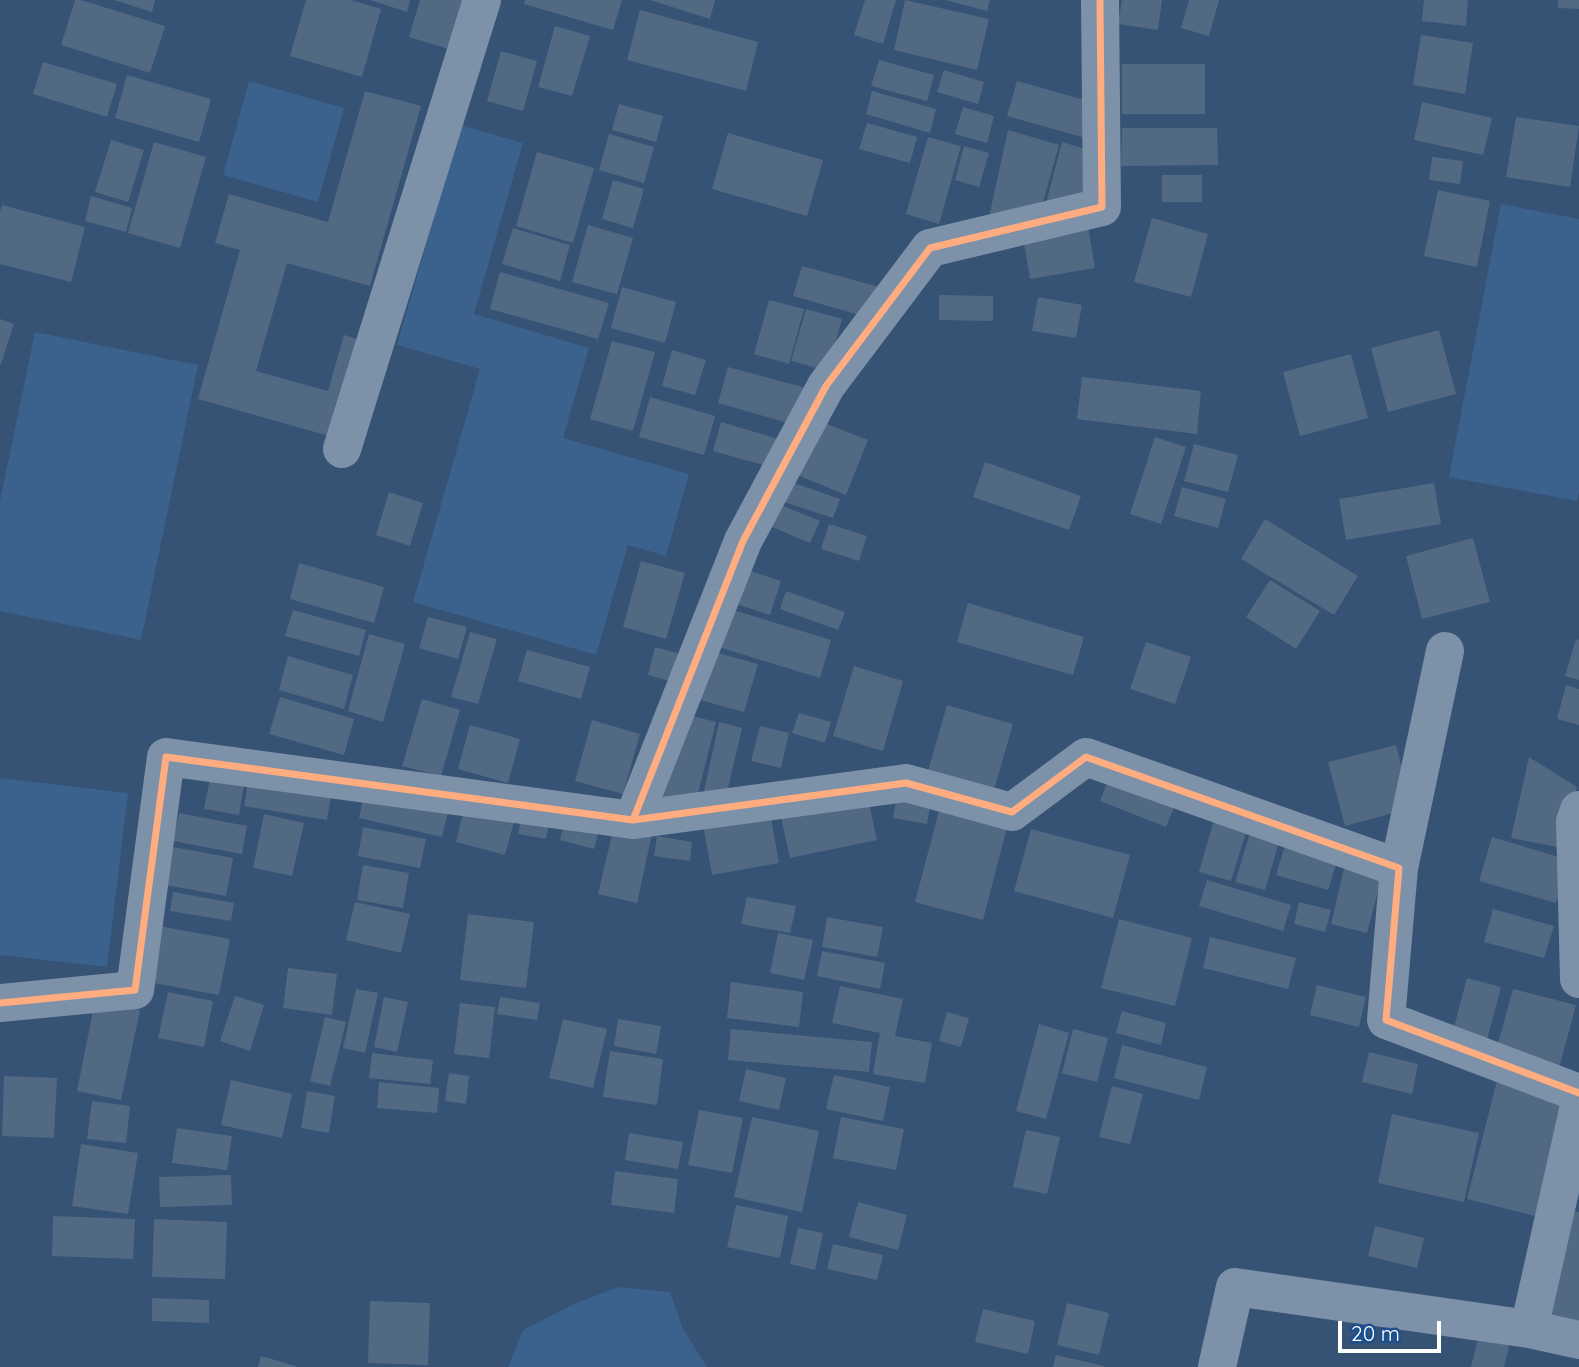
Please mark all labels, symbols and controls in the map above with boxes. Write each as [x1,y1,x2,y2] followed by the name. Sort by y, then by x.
[1341,1308,1444,1352] scale bar
[1351,1320,1400,1346] text: 20 m

